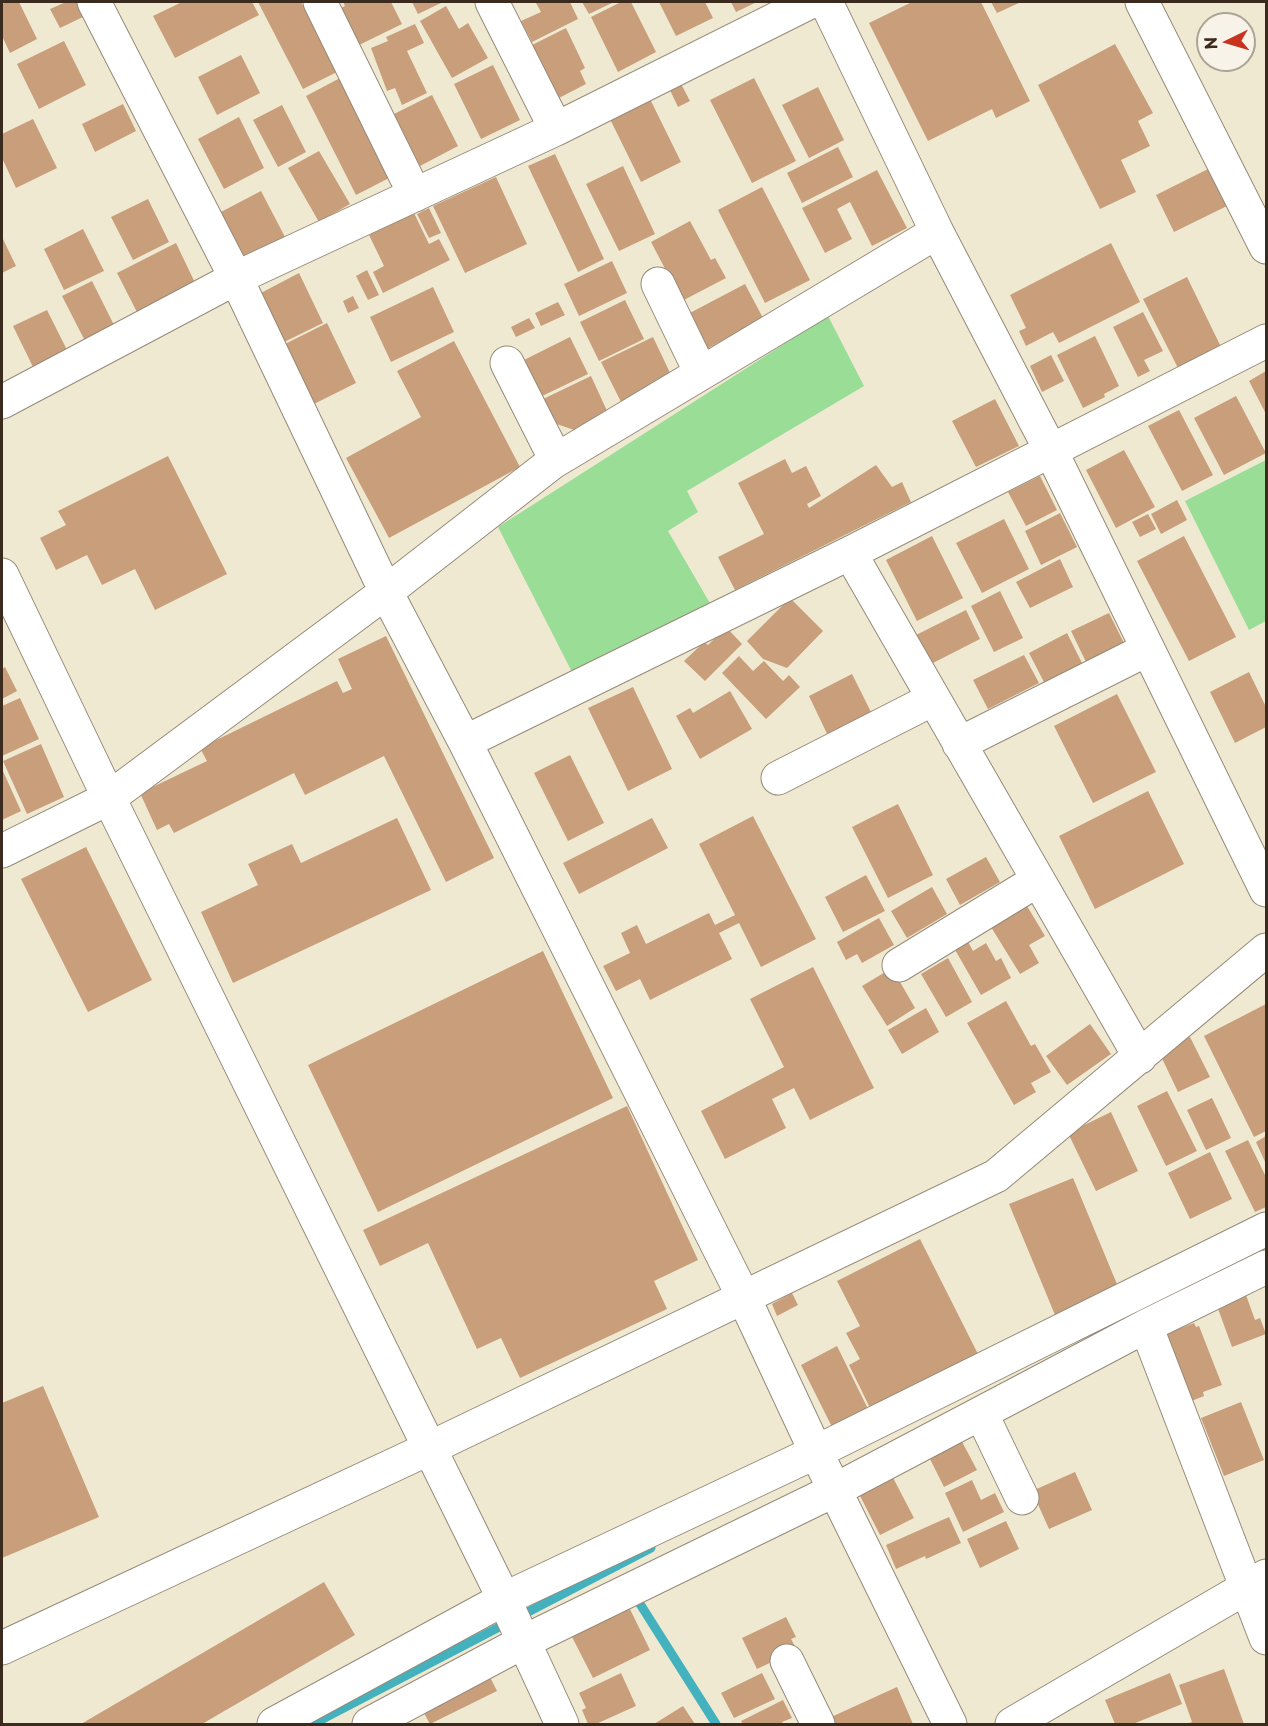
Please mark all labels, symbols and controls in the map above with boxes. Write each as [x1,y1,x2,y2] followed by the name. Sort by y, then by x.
[1196,12,1256,72] north arrow
[1198,36,1223,51] text: N

